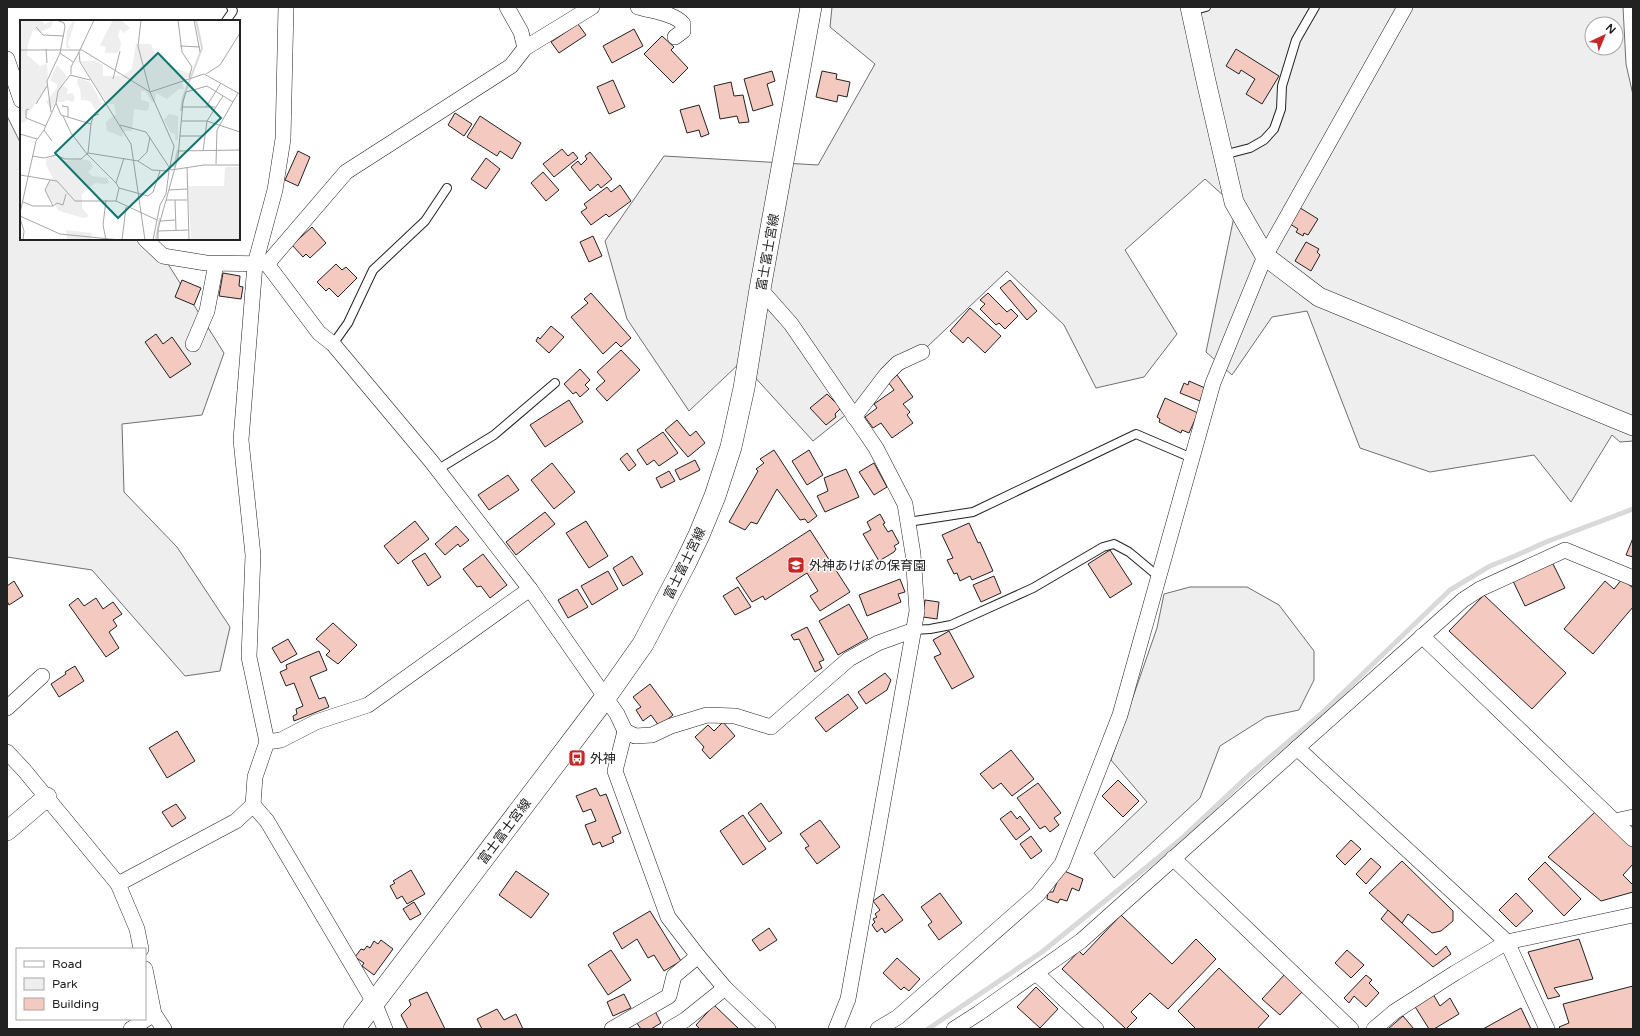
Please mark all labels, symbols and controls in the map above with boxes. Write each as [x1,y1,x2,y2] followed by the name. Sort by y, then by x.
[1584,16,1624,56] north arrow
[20,20,240,240] inset map
[1603,21,1618,37] text: N
[753,212,783,292] street label: 富士富士宮線
[661,525,709,602] street label: 富士富士宮線
[786,555,806,575] school or university icon: 外神あけぼの保育園
[809,558,926,574] place label: 外神あけぼの保育園
[567,748,587,768] bus stop icon: 外神
[590,751,616,767] place label: 外神
[475,796,535,868] street label: 富士富士宮線
[16,948,146,1020] legend
[52,957,82,971] text: Road
[52,977,78,991] text: Park
[52,997,99,1011] text: Building

